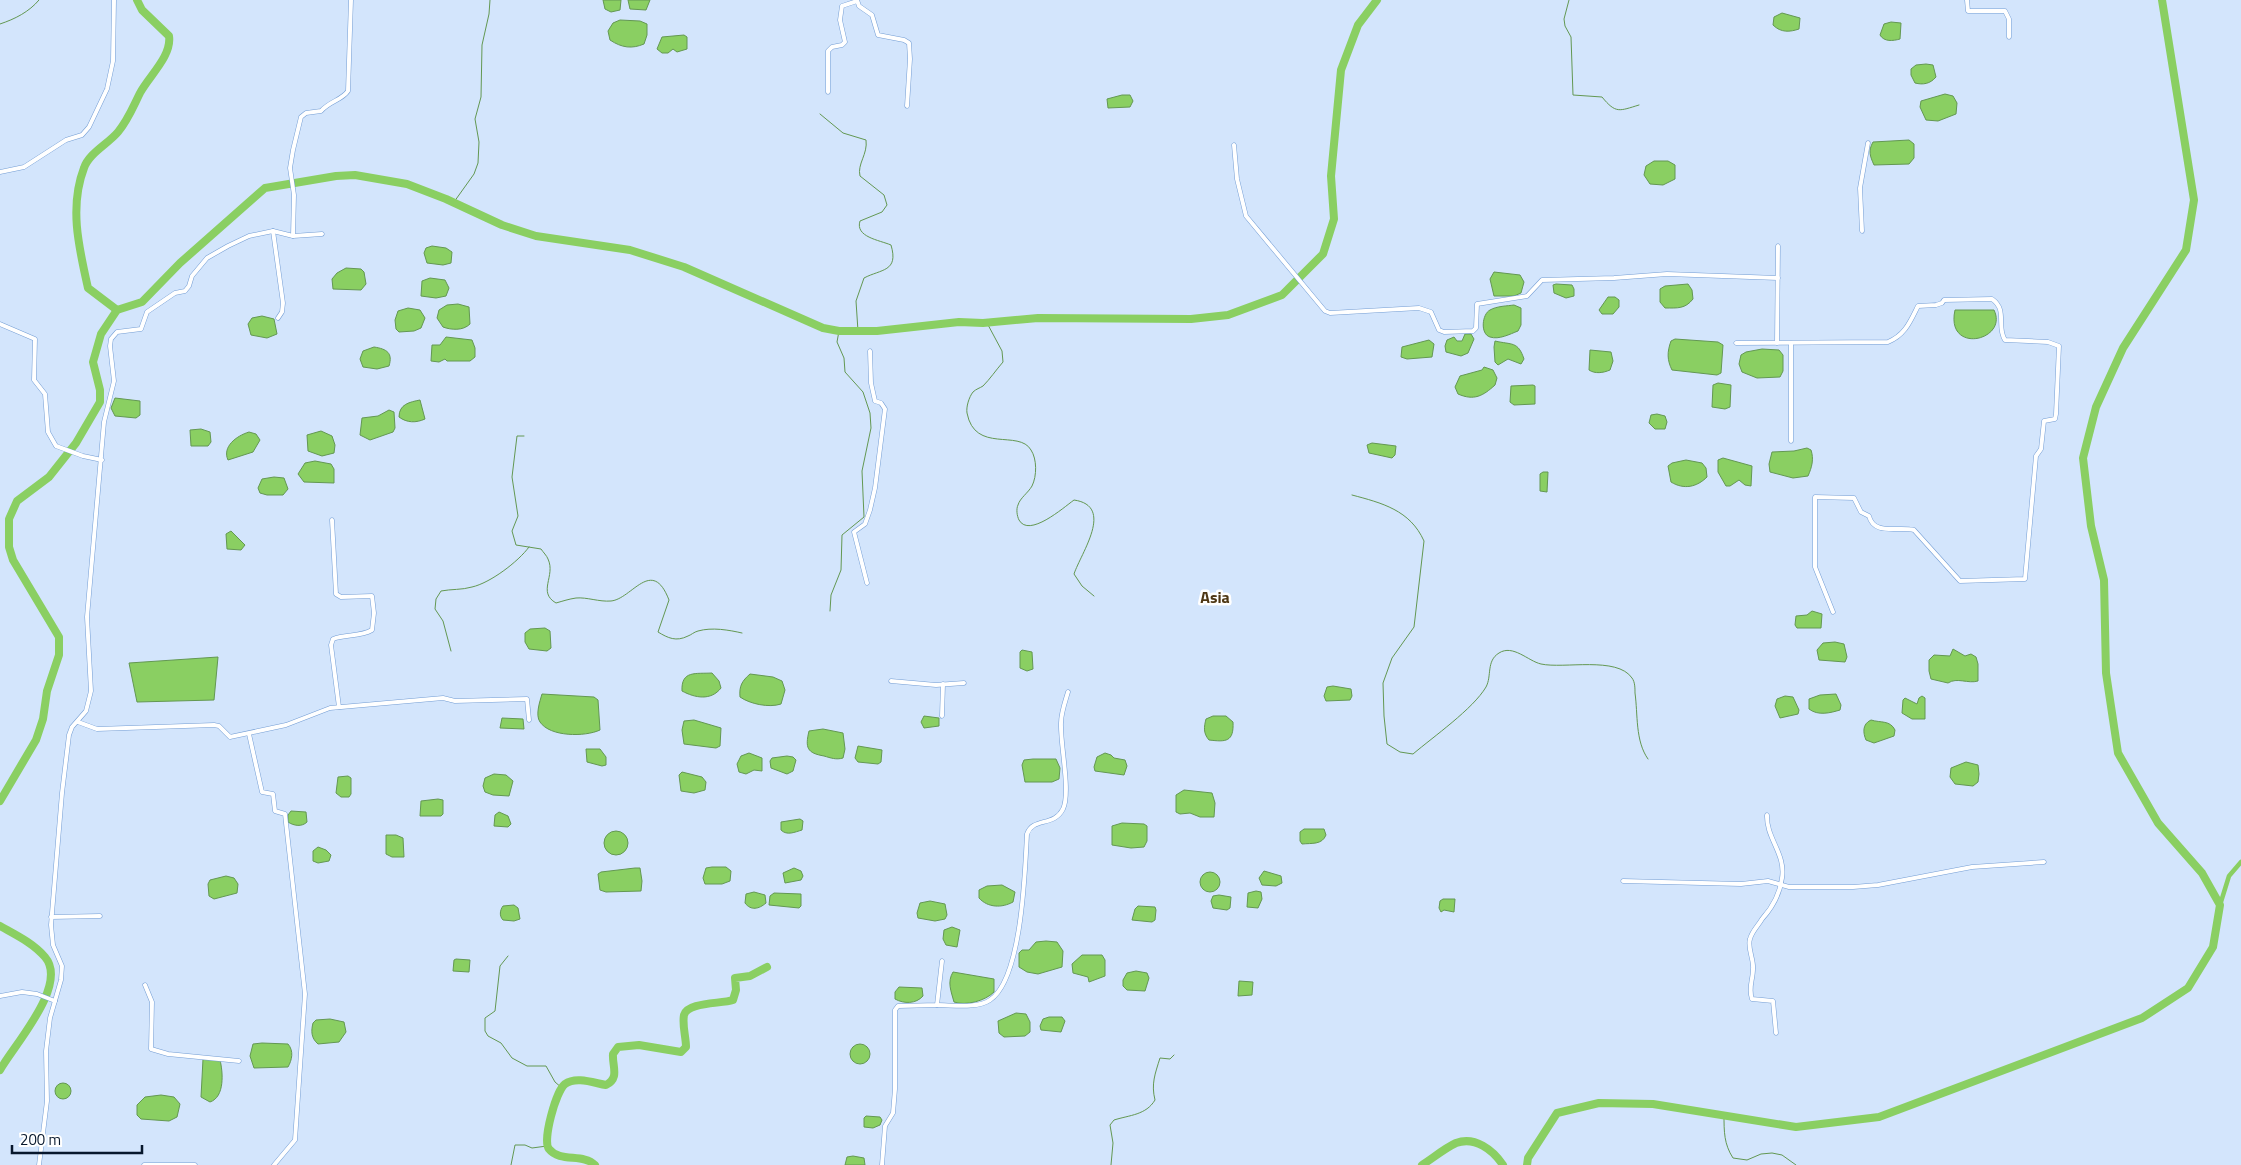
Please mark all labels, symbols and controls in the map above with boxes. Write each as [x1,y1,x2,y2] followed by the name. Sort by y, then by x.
[1200,585,1230,609] district label: Asia
[12,1122,142,1154] scale bar
[20,1128,61,1151] text: 200 m

